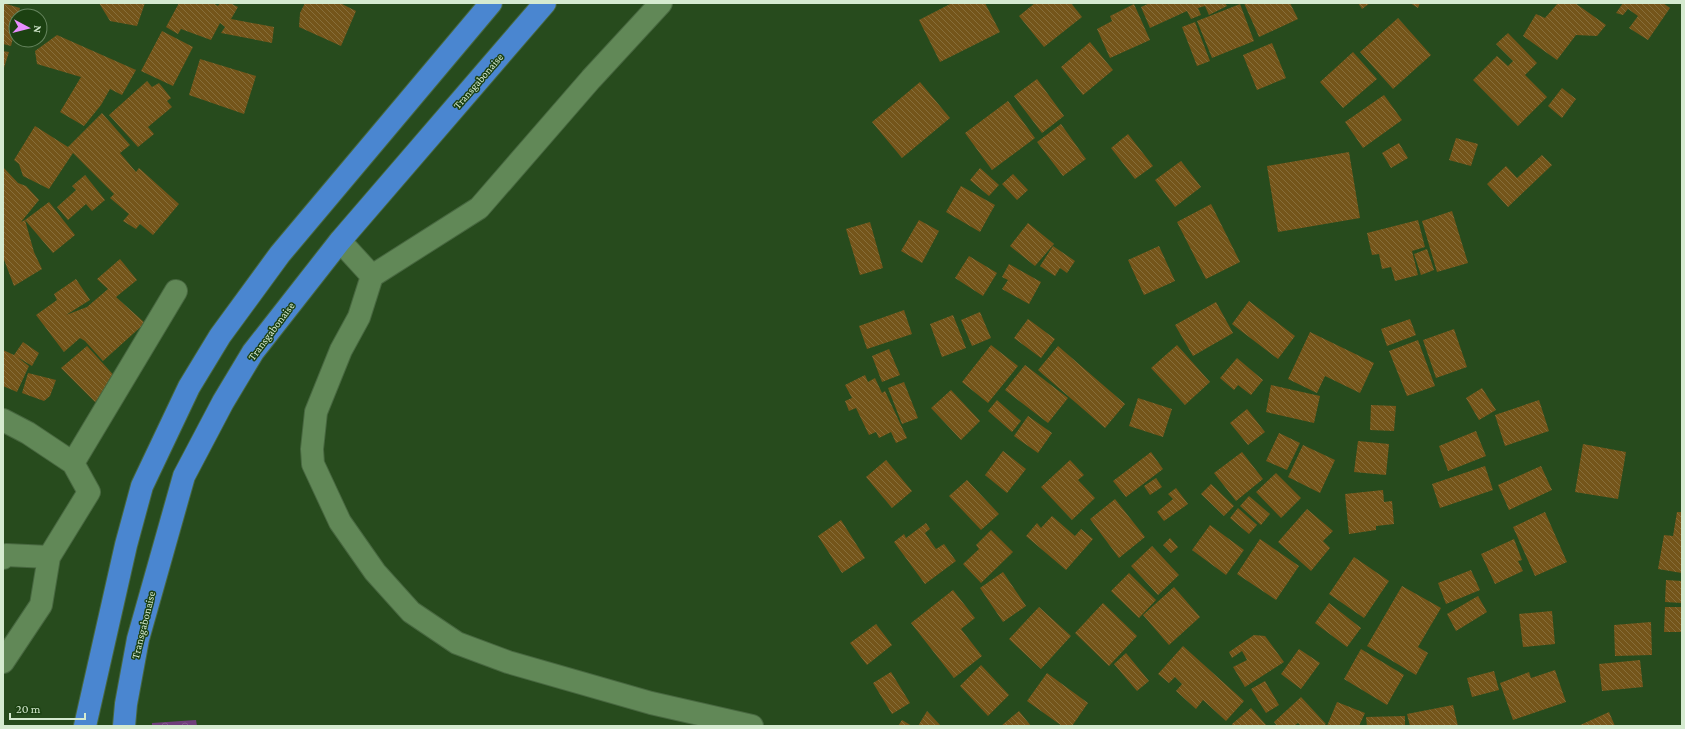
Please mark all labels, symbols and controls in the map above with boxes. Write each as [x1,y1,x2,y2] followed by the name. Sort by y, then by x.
[8,8,48,48] north arrow
[31,25,44,34] text: N
[451,51,506,112] street label: Transgabonaise
[245,300,298,363] street label: Transgabonaise
[129,590,158,660] street label: Transgabonaise
[10,695,85,721] scale bar
[16,702,41,716] text: 20 m

